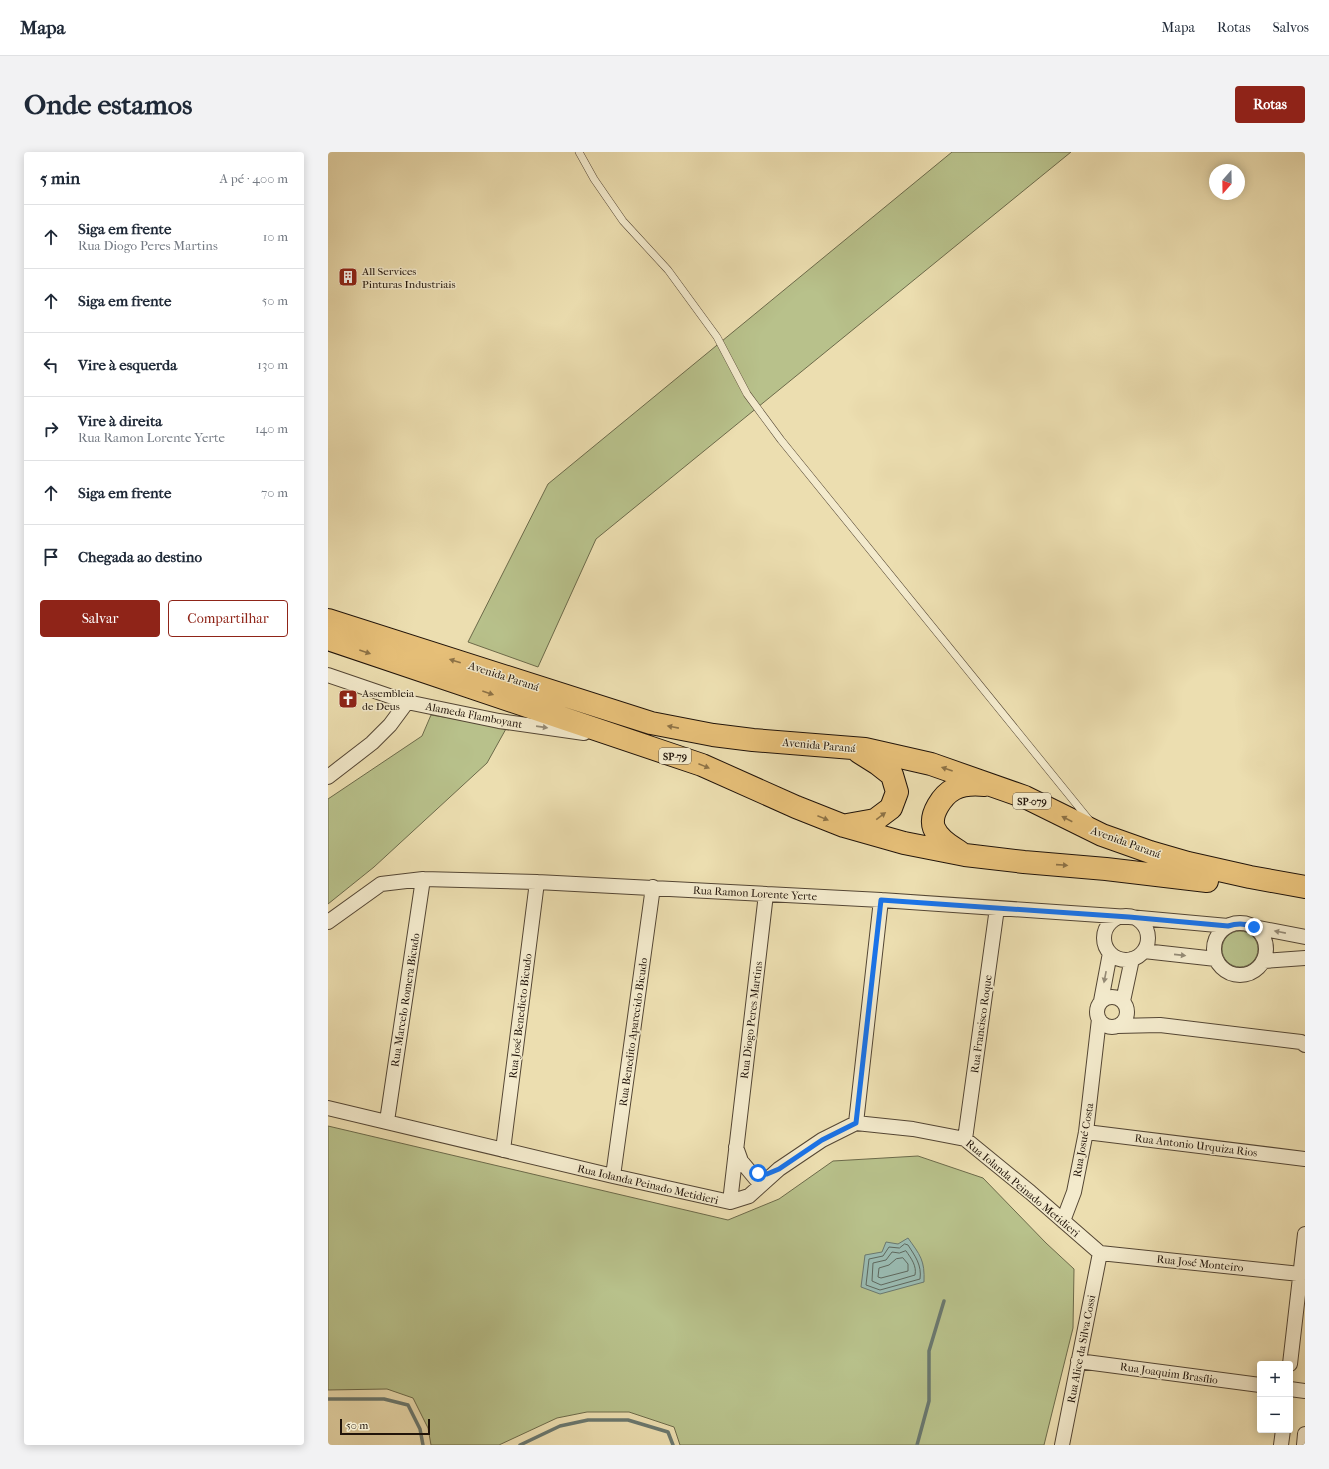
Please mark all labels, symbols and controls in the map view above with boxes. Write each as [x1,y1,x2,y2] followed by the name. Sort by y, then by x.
[20,17,65,39] text: Mapa
[1162,19,1195,36] text: Mapa
[1217,19,1251,36] text: Rotas
[1273,19,1309,36] text: Salvos
[1235,86,1305,123] button: Rotas
[24,88,192,121] text: Onde estamos
[1209,164,1245,200] north arrow
[40,168,80,188] text: 5 min
[219,171,288,186] text: A pé · 400 m
[78,220,171,238] text: Siga em frente
[40,226,62,248] icon: ahead
[263,229,288,244] text: 10 m
[78,238,218,253] text: Rua Diogo Peres Martins
[361,265,456,291] place label: All Services Pinturas Industriais
[337,266,359,288] building icon: All Services Pinturas Industriais
[40,290,62,312] icon: ahead
[78,292,171,310] text: Siga em frente
[262,293,288,308] text: 50 m
[40,354,62,376] icon: left
[78,356,177,374] text: Vire à esquerda
[257,357,288,372] text: 130 m
[78,412,162,430] text: Vire à direita
[40,418,62,440] icon: right
[255,421,288,436] text: 140 m
[78,430,225,445] text: Rua Ramon Lorente Yerte
[40,482,62,504] icon: ahead
[78,484,171,502] text: Siga em frente
[261,485,288,500] text: 70 m
[40,546,62,568] icon: arrive
[78,548,202,566] text: Chegada ao destino
[40,600,160,637] button: Salvar
[168,600,288,637] button: Compartilhar
[359,649,371,655] one-way arrow
[449,658,461,664] one-way arrow
[466,659,542,694] street label: Avenida Paraná
[361,687,415,713] place label: Assembleia de Deus
[337,688,359,710] church icon: Assembleia de Deus
[483,690,495,696] one-way arrow
[423,700,524,731] street label: Alameda Flamboyant
[536,724,548,730] one-way arrow
[667,724,679,730] one-way arrow
[781,736,857,755] street label: Avenida Paraná
[659,748,691,764] road number: SP-79
[699,764,711,770] one-way arrow
[940,766,952,772] one-way arrow
[1013,793,1051,809] road number: SP-079
[876,811,887,820] one-way arrow
[818,815,830,821] one-way arrow
[1061,815,1072,822] one-way arrow
[1088,823,1163,861] street label: Avenida Paraná
[1056,862,1068,869] one-way arrow
[693,884,818,903] street label: Rua Ramon Lorente Yerte
[1245,918,1263,936] route end
[1274,929,1286,935] one-way arrow
[388,932,423,1068] street label: Rua Marcelo Romera Bicudo
[506,952,535,1079] street label: Rua José Benedicto Bicudo
[1174,952,1186,958] one-way arrow
[617,956,650,1107] street label: Rua Benedito Aparecido Bicudo
[738,961,765,1080] street label: Rua Diogo Peres Martins
[1102,971,1108,983] one-way arrow
[968,974,995,1074] street label: Rua Francisco Roque
[1071,1101,1097,1178] street label: Rua Josué Costa
[1134,1132,1258,1159] street label: Rua Antonio Urquiza Rios
[963,1137,1083,1240] street label: Rua Iolanda Peinado Metidieri
[576,1162,720,1207] street label: Rua Iolanda Peinado Metidieri
[749,1164,767,1182] route start
[1156,1252,1244,1275] street label: Rua José Monteiro
[1065,1293,1098,1404] street label: Rua Alice da Silva Cossi
[1119,1360,1219,1387] street label: Rua Joaquim Brasílio
[1257,1361,1293,1433] map controls
[1257,1361,1293,1397] button: +
[1257,1397,1293,1433] button: −
[340,1417,430,1436] scale bar
[346,1419,368,1432] text: 50 m

